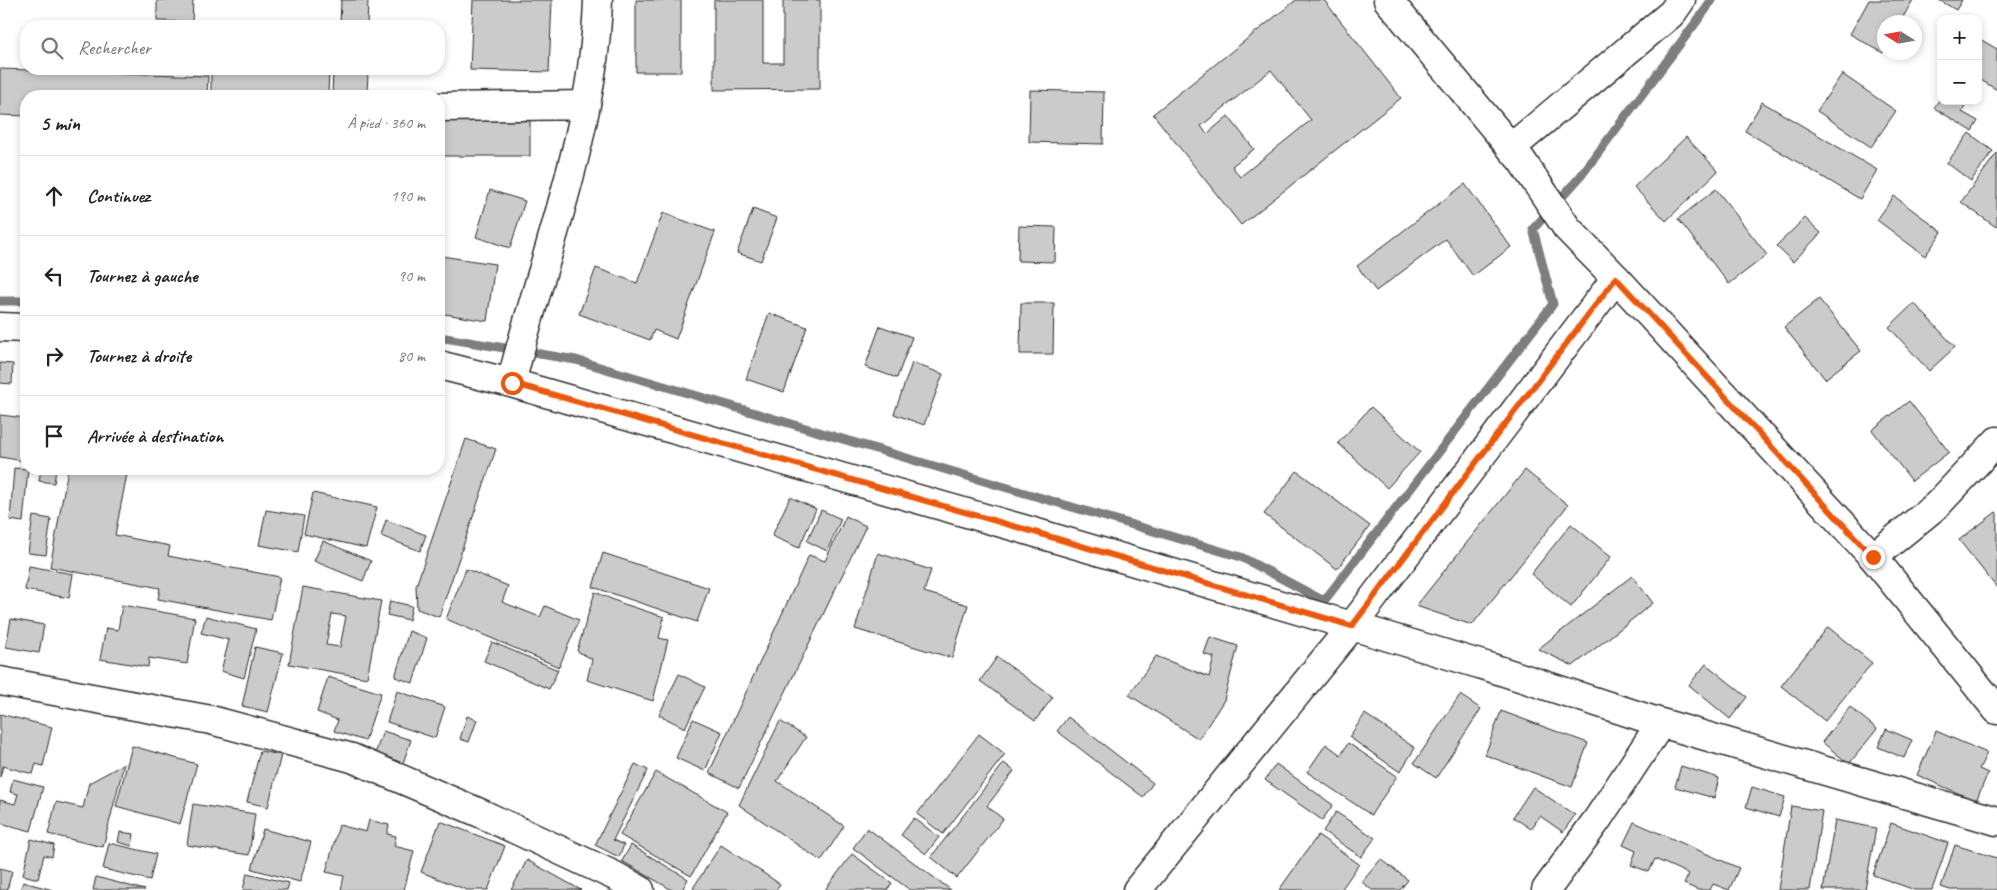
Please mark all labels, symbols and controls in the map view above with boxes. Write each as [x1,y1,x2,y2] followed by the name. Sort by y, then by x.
[1877,15,1922,60] north arrow
[1937,15,1982,105] map controls
[1937,15,1982,60] button: +
[20,20,445,75] search box
[38,34,66,62] icon: search
[78,36,151,60] text: Rechercher
[1937,60,1982,105] button: −
[40,110,80,136] text: 5 min
[347,113,425,133] text: À pied · 360 m
[40,182,68,210] icon: ahead
[87,184,150,208] text: Continuez
[391,186,425,206] text: 190 m
[40,262,68,290] icon: left
[87,264,198,288] text: Tournez à gauche
[398,266,425,286] text: 90 m
[40,342,68,370] icon: right
[87,344,191,368] text: Tournez à droite
[398,346,425,366] text: 80 m
[501,372,524,395] route start
[40,422,68,450] icon: arrive
[87,424,223,448] text: Arrivée à destination
[1862,546,1885,569] route end

